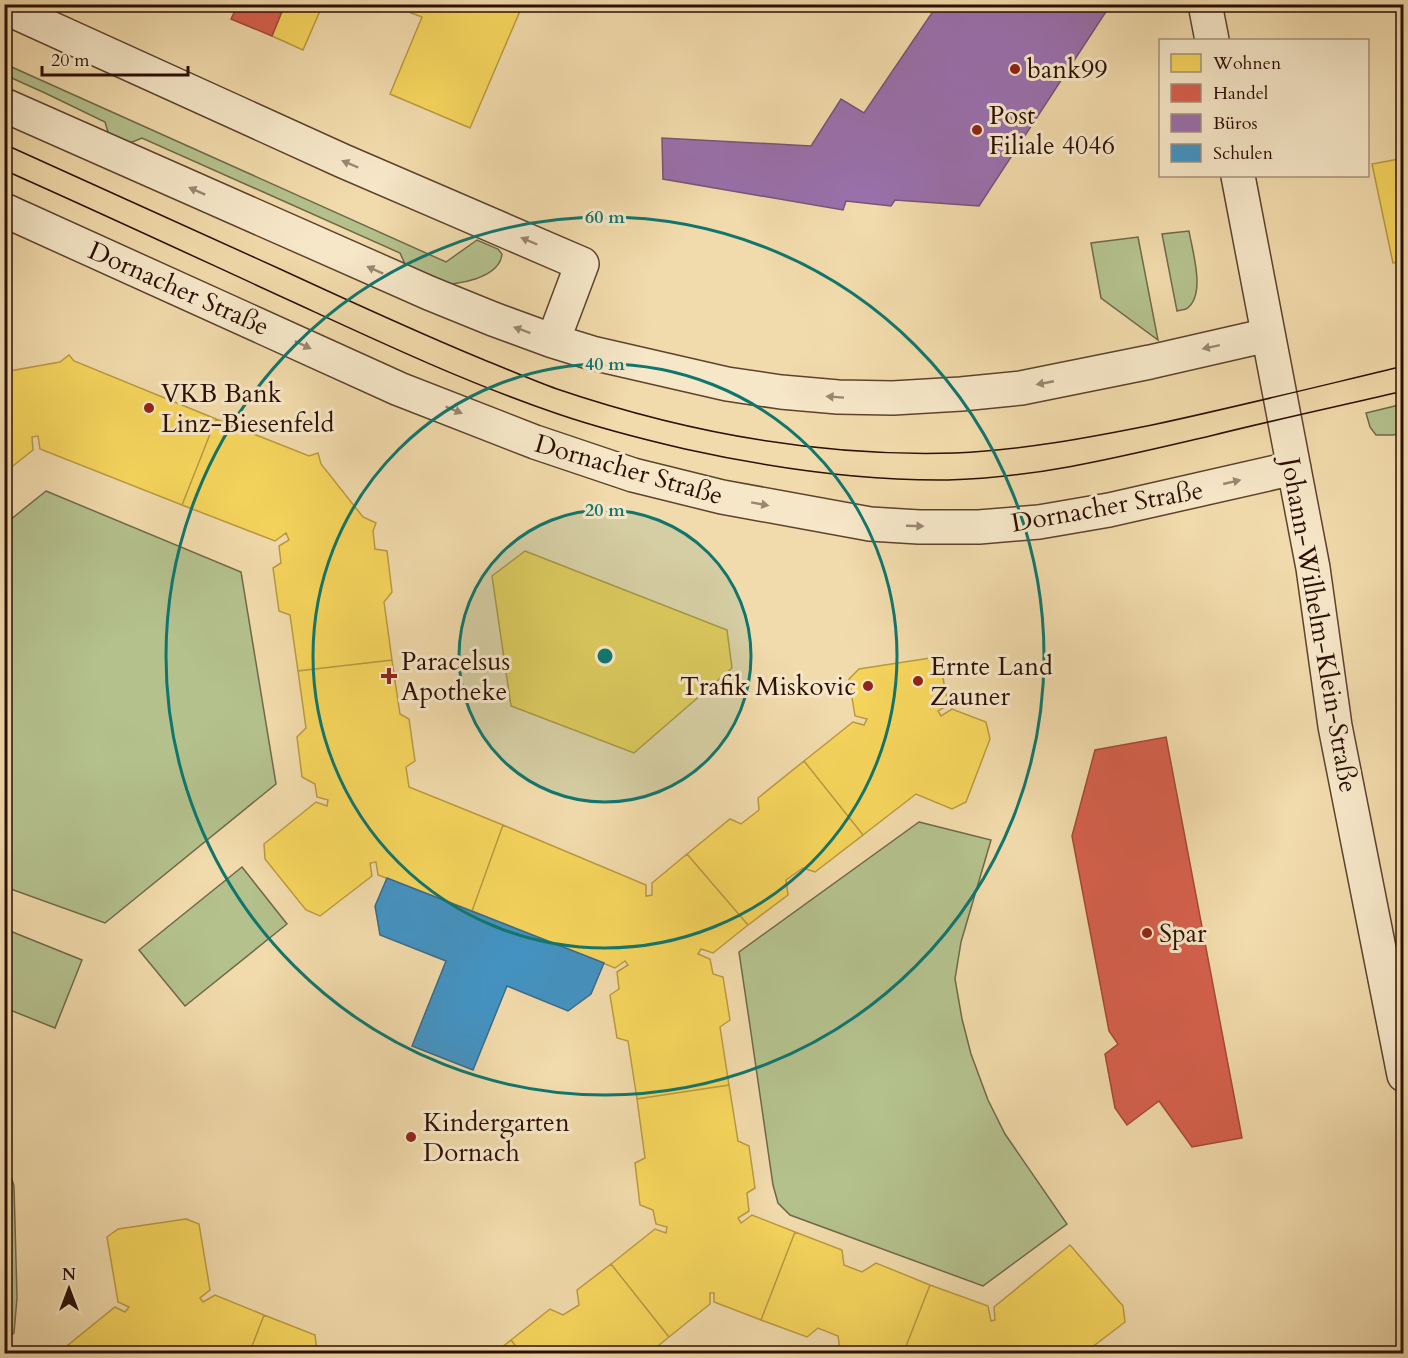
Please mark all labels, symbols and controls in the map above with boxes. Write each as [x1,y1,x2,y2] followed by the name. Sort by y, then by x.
[42,39,188,77] scale bar
[1159,39,1369,177] legend
[51,48,90,73] text: 20 m
[1212,51,1282,76] text: Wohnen
[1027,52,1108,87] place label: bank99
[1008,62,1022,76] marker: bank99
[1213,81,1269,106] text: Handel
[989,98,1115,163] place label: Post Filiale 4046
[1213,111,1257,136] text: Büros
[970,123,984,137] marker: Post Filiale 4046
[1213,141,1274,166] text: Schulen
[340,159,358,169] one-way arrow
[188,186,206,195] one-way arrow
[585,205,625,230] text: 60 m
[83,233,275,344] street label: Dornacher Straße
[519,236,537,246] one-way arrow
[366,265,384,275] one-way arrow
[513,324,531,334] one-way arrow
[295,340,312,349] one-way arrow
[1201,343,1220,352] one-way arrow
[585,352,625,377] text: 40 m
[161,376,334,441] place label: VKB Bank Linz-Biesenfeld
[1035,379,1054,388] one-way arrow
[825,392,844,402] one-way arrow
[142,401,156,415] marker: VKB Bank Linz-Biesenfeld
[445,405,463,415] one-way arrow
[531,426,727,513] street label: Dornacher Straße
[1272,451,1366,795] street label: Johann-Wilhelm-Klein-Straße
[1008,472,1206,541] street label: Dornacher Straße
[1223,477,1241,487] one-way arrow
[585,498,625,523] text: 20 m
[750,500,769,509] one-way arrow
[906,522,925,531] one-way arrow
[401,644,510,709] place label: Paracelsus Apotheke
[595,646,615,666] centre of rings
[930,649,1053,714] place label: Ernte Land Zauner
[382,669,396,683] marker: Paracelsus Apotheke
[680,669,856,704] place label: Trafik Miskovic
[911,674,925,688] marker: Ernte Land Zauner
[861,679,875,693] marker: Trafik Miskovic
[1159,916,1207,951] place label: Spar
[1140,926,1154,940] marker: Spar
[423,1105,570,1170] place label: Kindergarten Dornach
[404,1130,418,1144] marker: Kindergarten Dornach
[39,1259,99,1319] north arrow
[62,1264,76,1286] text: N

